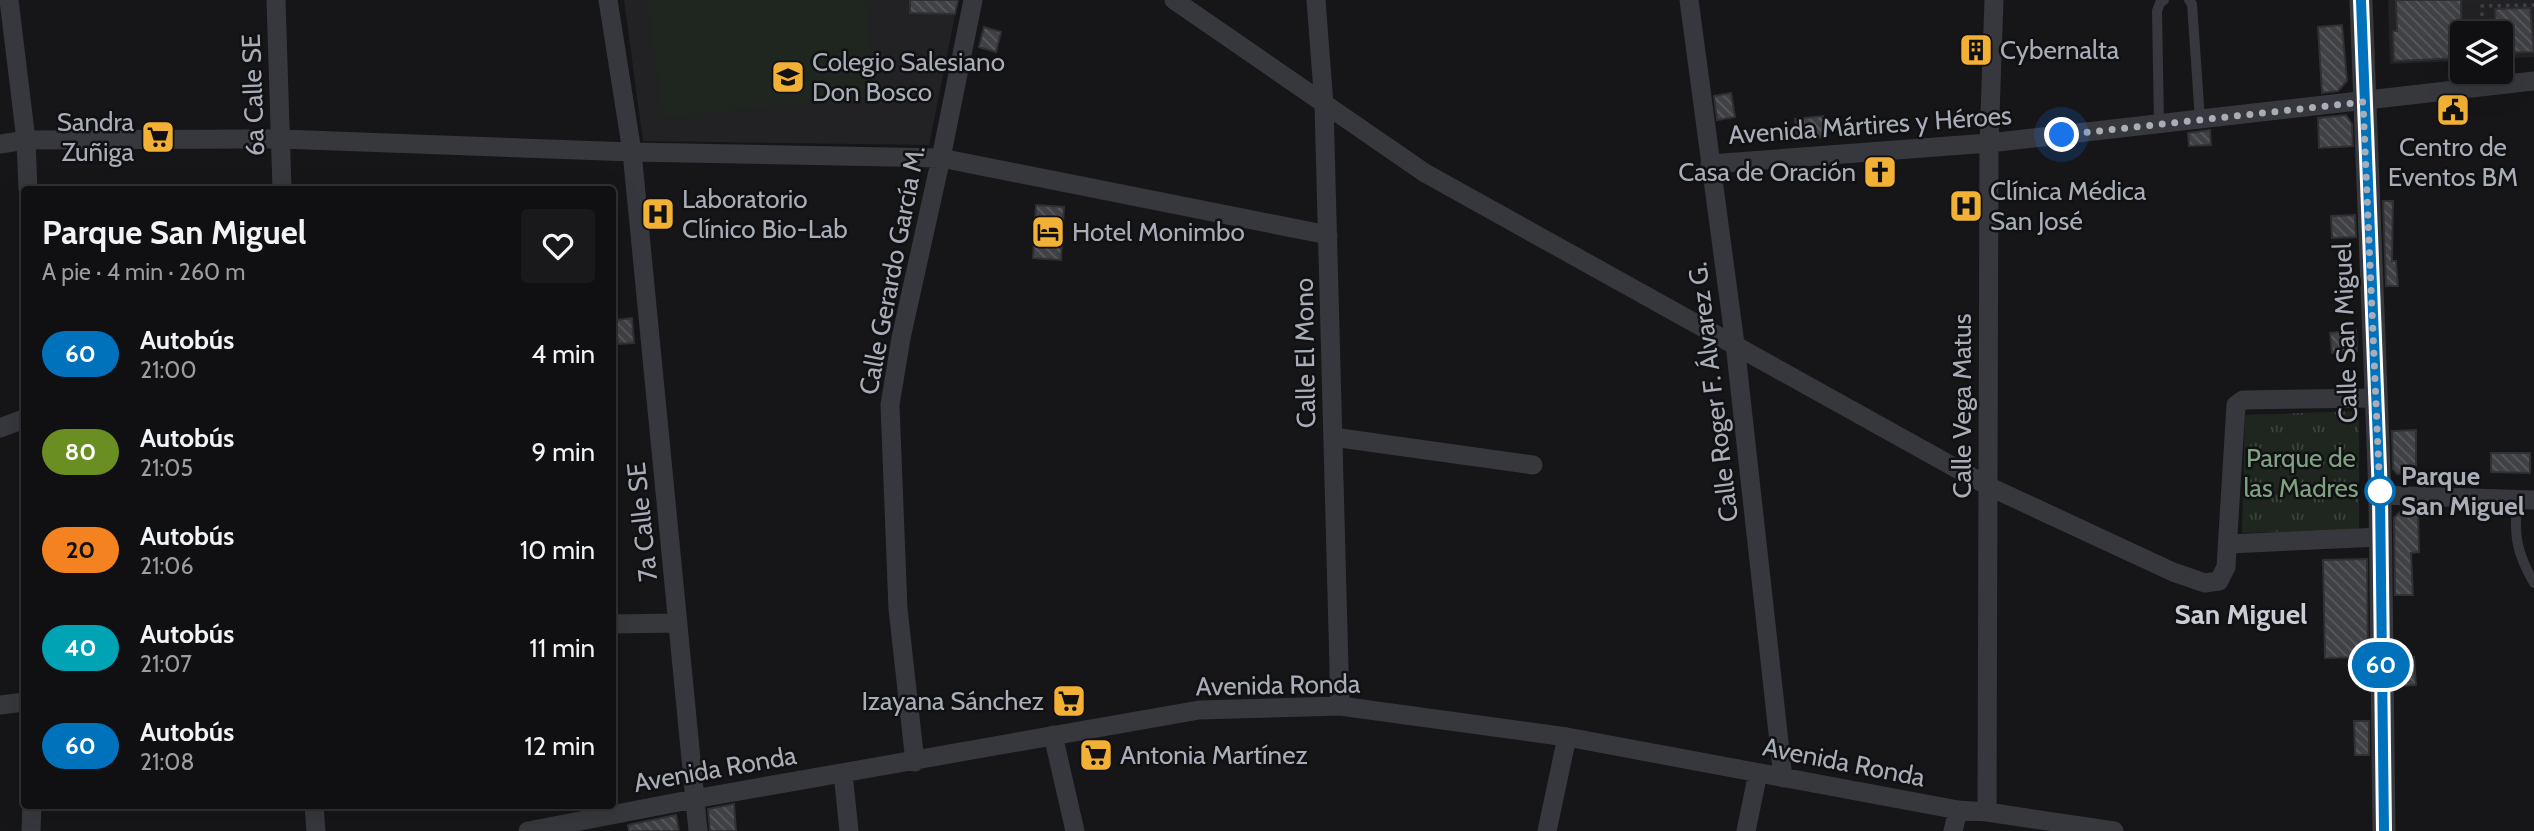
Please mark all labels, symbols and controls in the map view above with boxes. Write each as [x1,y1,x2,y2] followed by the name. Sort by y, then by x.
[2450,21,2513,84] map controls
[2450,21,2513,84] button: layers
[1957,31,1995,69] building icon: Cybernalta
[235,33,271,157] street label: 6a Calle SE
[2000,34,2120,66] place label: Cybernalta
[812,46,1005,108] place label: Colegio Salesiano Don Bosco
[769,58,807,96] school or university icon: Colegio Salesiano Don Bosco
[2434,91,2472,129] public building icon: Centro de Eventos BM
[1727,99,2013,151] street label: Avenida Mártires y Héroes
[57,106,135,168] place label: Sandra Zuñiga
[2044,117,2079,152] your location
[139,118,177,156] supermarket icon: Sandra Zuñiga
[2388,131,2518,193] place label: Centro de Eventos BM
[852,143,932,397] street label: Calle Gerardo García M.
[1861,153,1899,191] church icon: Casa de Oración
[1678,156,1856,188] place label: Casa de Oración
[1990,175,2147,237] place label: Clínica Médica San José
[682,183,848,245] place label: Laboratorio Clínico Bio-Lab
[1947,187,1985,225] hospital icon: Clínica Médica San José
[639,195,677,233] hospital icon: Laboratorio Clínico Bio-Lab
[521,209,595,283] button: heart
[42,212,307,252] text: Parque San Miguel
[1029,213,1067,251] hotel icon: Hotel Monimbo
[1072,216,1245,248] place label: Hotel Monimbo
[2326,242,2364,424] street label: Calle San Miguel
[42,258,245,286] text: A pie · 4 min · 260 m
[1681,260,1745,524] street label: Calle Roger F. Álvarez G.
[1288,278,1322,428] street label: Calle El Mono
[1946,313,1978,499] street label: Calle Vega Matus
[140,324,234,356] text: Autobús
[531,338,595,370] text: 4 min
[65,339,96,368] text: 60
[140,356,196,384] text: 21:00
[140,422,234,454] text: Autobús
[532,436,595,468] text: 9 min
[65,437,96,466] text: 80
[2243,442,2359,504] park label: Parque de las Madres
[140,454,193,482] text: 21:05
[2401,460,2525,522] place label: Parque San Miguel
[620,461,664,583] street label: 7a Calle SE
[2365,476,2395,506] marker: Parque San Miguel
[140,520,234,552] text: Autobús
[520,534,595,566] text: 10 min
[66,535,95,564] text: 20
[140,552,193,580] text: 21:06
[2175,597,2307,631] district label: San Miguel
[140,618,234,650] text: Autobús
[529,632,595,664] text: 11 min
[65,633,96,662] text: 40
[2350,642,2412,688] line badge: 60
[140,650,192,678] text: 21:07
[2366,650,2396,679] text: 60
[1195,668,1361,702] street label: Avenida Ronda
[1050,682,1088,720] supermarket icon: Izayana Sánchez
[861,685,1044,717] place label: Izayana Sánchez
[140,716,234,748] text: Autobús
[524,730,595,762] text: 12 min
[65,731,96,760] text: 60
[1760,731,1928,794] street label: Avenida Ronda
[1077,736,1115,774] supermarket icon: Antonia Martínez
[631,739,799,799] street label: Avenida Ronda
[1120,739,1308,771] place label: Antonia Martínez
[140,748,194,776] text: 21:08

